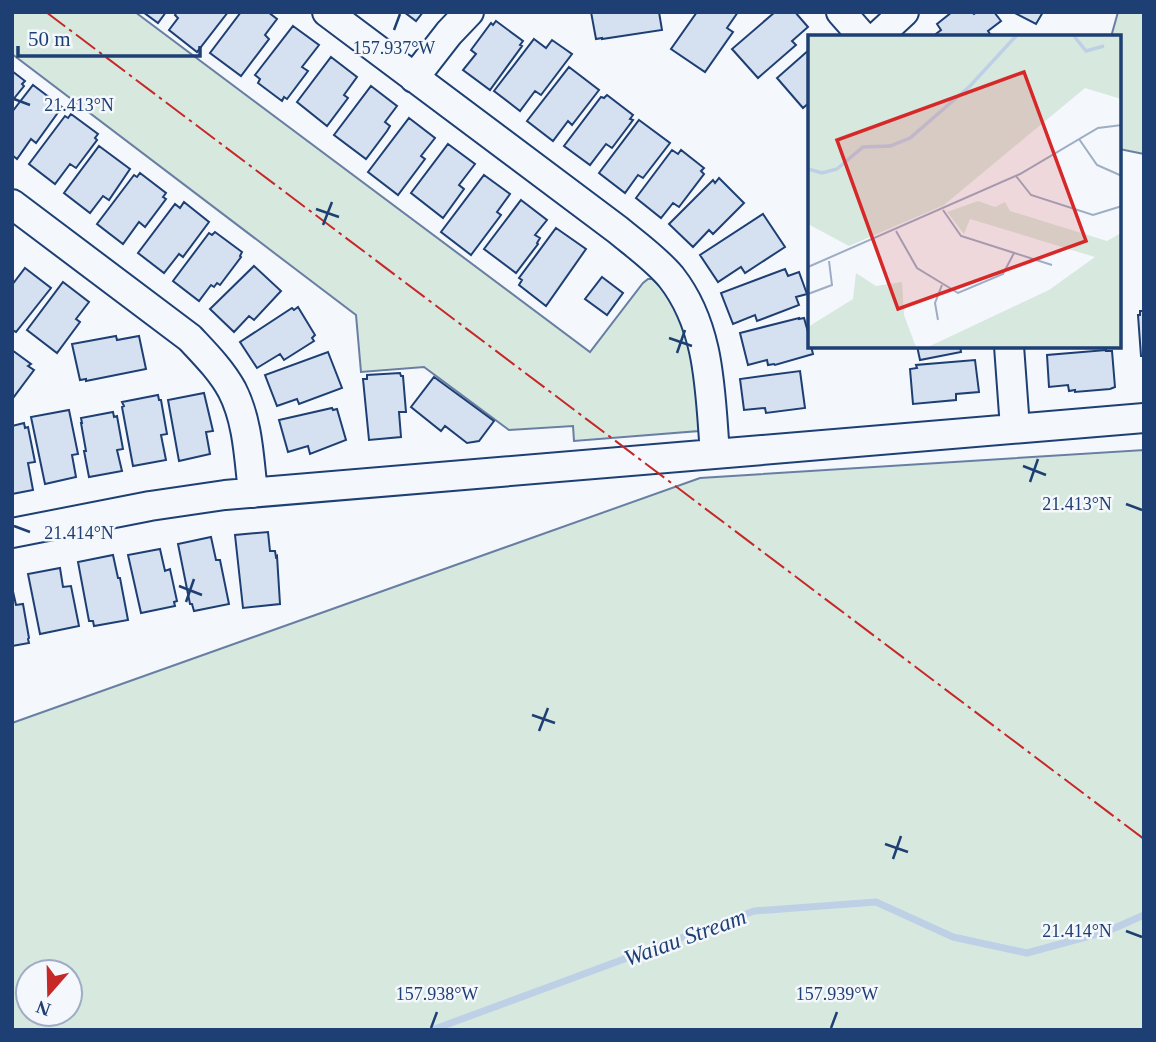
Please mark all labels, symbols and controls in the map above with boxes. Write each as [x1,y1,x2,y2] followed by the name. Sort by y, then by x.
[18,14,200,58] scale bar
[28,27,71,51] text: 50 m
[808,35,1121,348] inset map
[353,38,435,58] text: 157.937°W
[44,95,114,115] text: 21.413°N
[1042,494,1112,514] text: 21.413°N
[44,523,114,543] text: 21.414°N
[621,904,750,971] water label: Waiau Stream
[1042,921,1112,941] text: 21.414°N
[14,958,84,1028] north arrow
[396,984,478,1004] text: 157.938°W
[796,984,878,1004] text: 157.939°W
[33,996,53,1021] text: N

